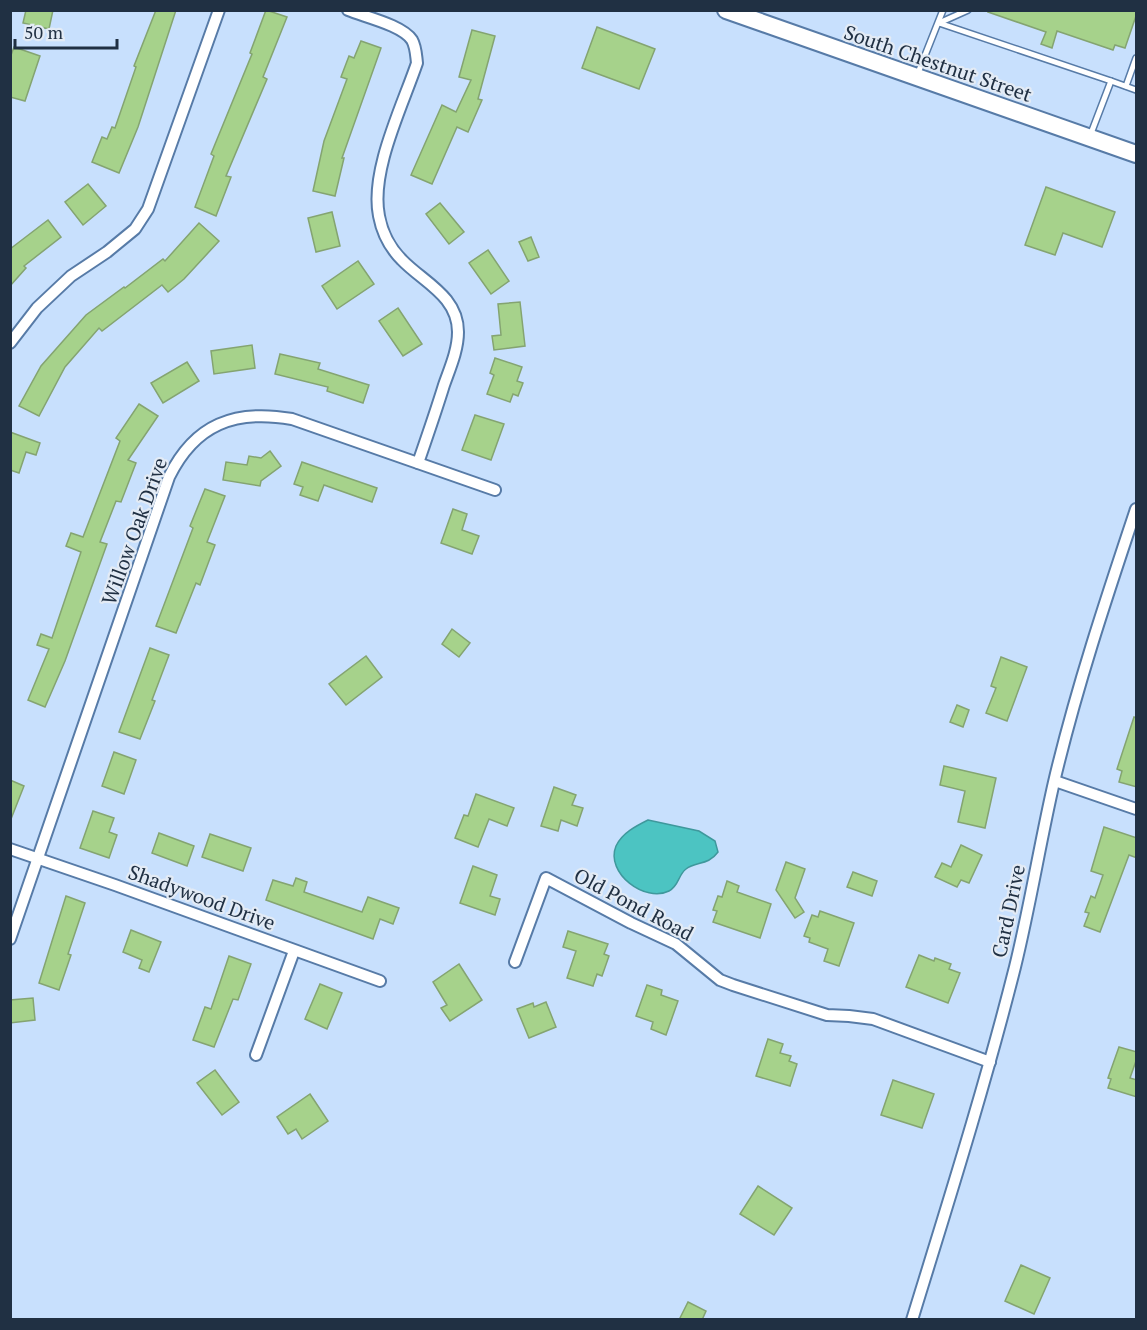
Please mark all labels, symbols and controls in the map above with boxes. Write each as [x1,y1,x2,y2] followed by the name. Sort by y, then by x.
[15,12,117,50] scale bar
[840,18,1036,108] street label: South Chestnut Street
[24,20,64,44] text: 50 m
[95,454,173,608] street label: Willow Oak Drive
[125,858,279,936] street label: Shadywood Drive
[570,861,698,947] street label: Old Pond Road
[985,862,1031,960] street label: Card Drive

